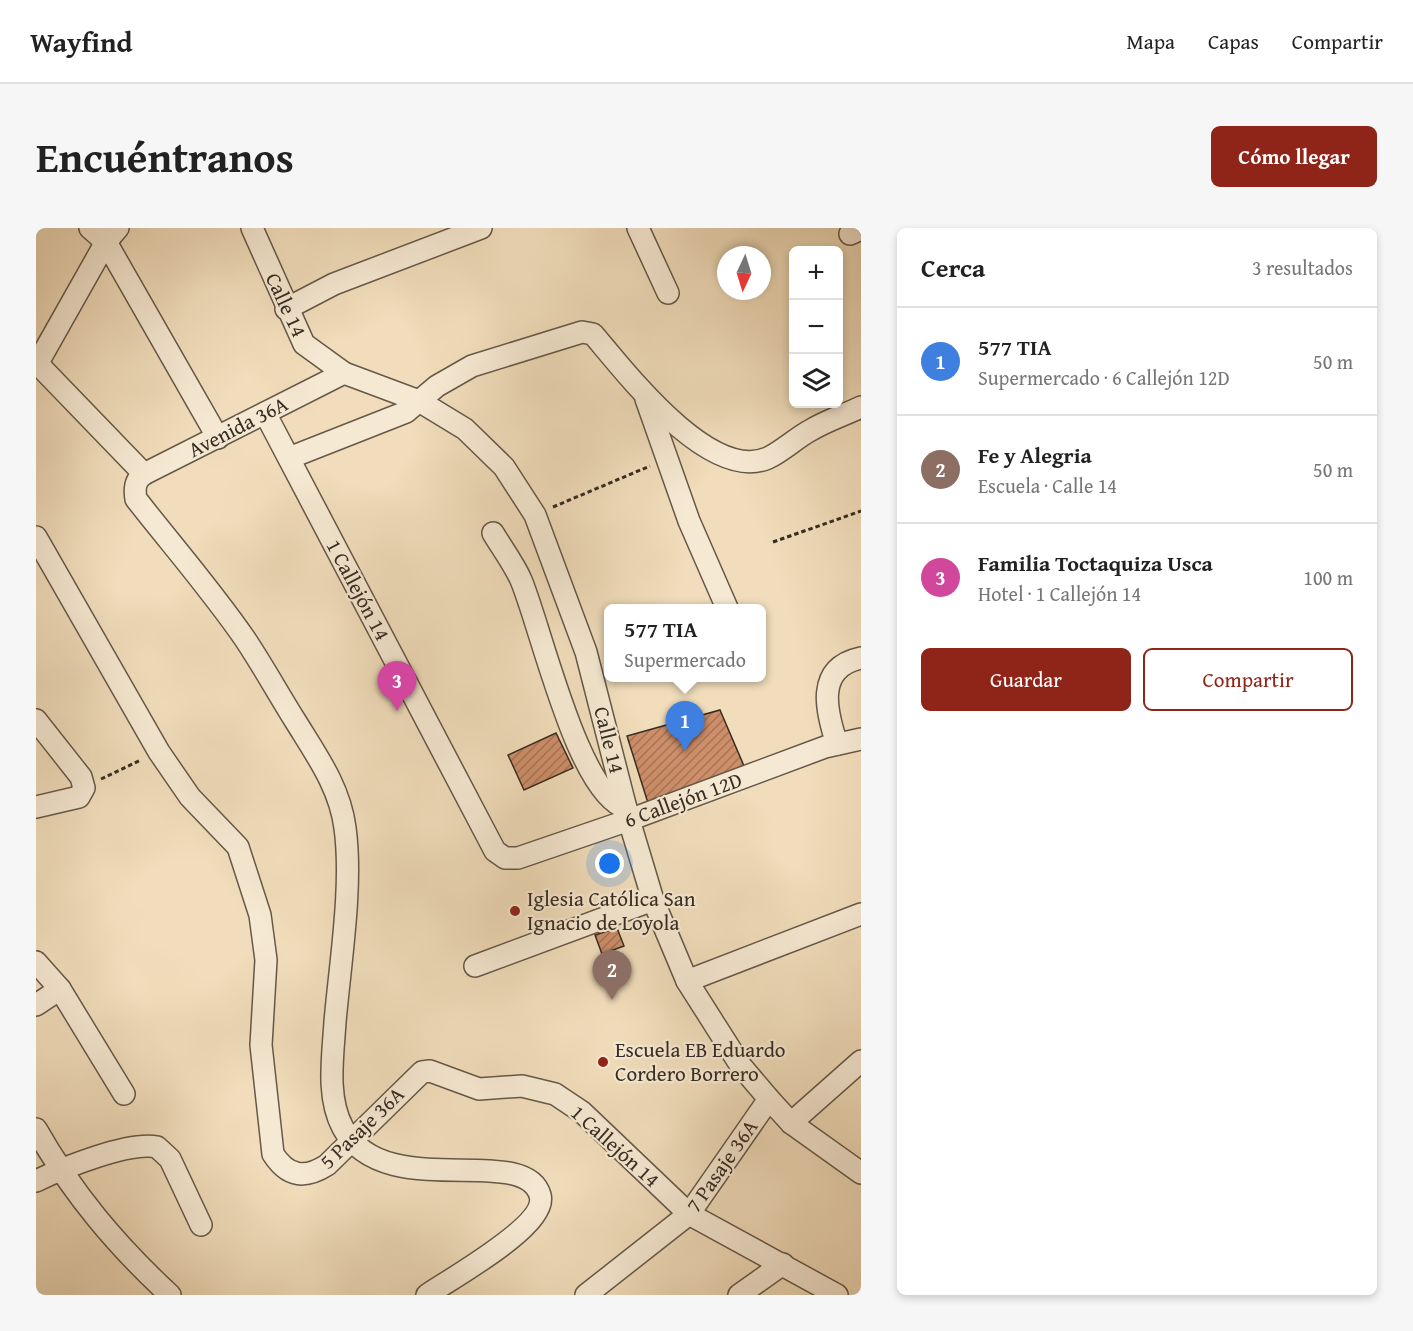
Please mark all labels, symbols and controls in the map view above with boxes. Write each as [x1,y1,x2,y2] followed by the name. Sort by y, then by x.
[30,21,132,62] text: Wayfind
[1126,26,1175,57] text: Mapa
[1208,26,1259,57] text: Capas
[1292,26,1383,57] text: Compartir
[36,126,294,187] text: Encuéntranos
[1211,126,1377,187] button: Cómo llegar
[717,246,771,300] north arrow
[789,246,843,408] map controls
[789,246,843,300] button: +
[921,248,985,287] text: Cerca
[1252,253,1353,282] text: 3 resultados
[258,267,315,342] street label: Calle 14
[789,300,843,354] button: −
[978,331,1052,363] text: 577 TIA
[935,347,946,376] text: 1
[1313,347,1353,376] text: 50 m
[789,354,843,408] button: layers
[978,363,1230,392] text: Supermercado · 6 Callejón 12D
[183,388,293,465] street label: Avenida 36A
[978,439,1092,471] text: Fe y Alegria
[935,455,946,484] text: 2
[1313,455,1353,484] text: 50 m
[978,471,1117,500] text: Escuela · Calle 14
[319,534,398,646] street label: 1 Callejón 14
[978,547,1213,579] text: Familia Toctaquiza Usca
[935,563,946,592] text: 3
[1303,563,1353,592] text: 100 m
[978,579,1141,608] text: Hotel · 1 Callejón 14
[604,604,766,682] popup
[624,613,698,645] text: 577 TIA
[624,645,746,674] text: Supermercado
[921,648,1131,711] button: Guardar
[1143,648,1353,711] button: Compartir
[378,662,416,711] pin: 3
[666,702,704,751] pin: 1
[586,703,633,777] street label: Calle 14
[620,764,746,835] street label: 6 Callejón 12D
[595,849,624,878] your location
[527,883,696,938] place label: Iglesia Católica San Ignacio de Loyola
[508,904,522,918] marker: Iglesia Católica San Ignacio de Loyola
[592,950,632,1000] pin: 2
[615,1034,786,1089] place label: Escuela EB Eduardo Cordero Borrero
[596,1055,610,1069] marker: Escuela EB Eduardo Cordero Borrero
[312,1079,411,1176] street label: 5 Pasaje 36A
[564,1097,667,1194] street label: 1 Callejón 14
[678,1113,765,1219] street label: 7 Pasaje 36A

